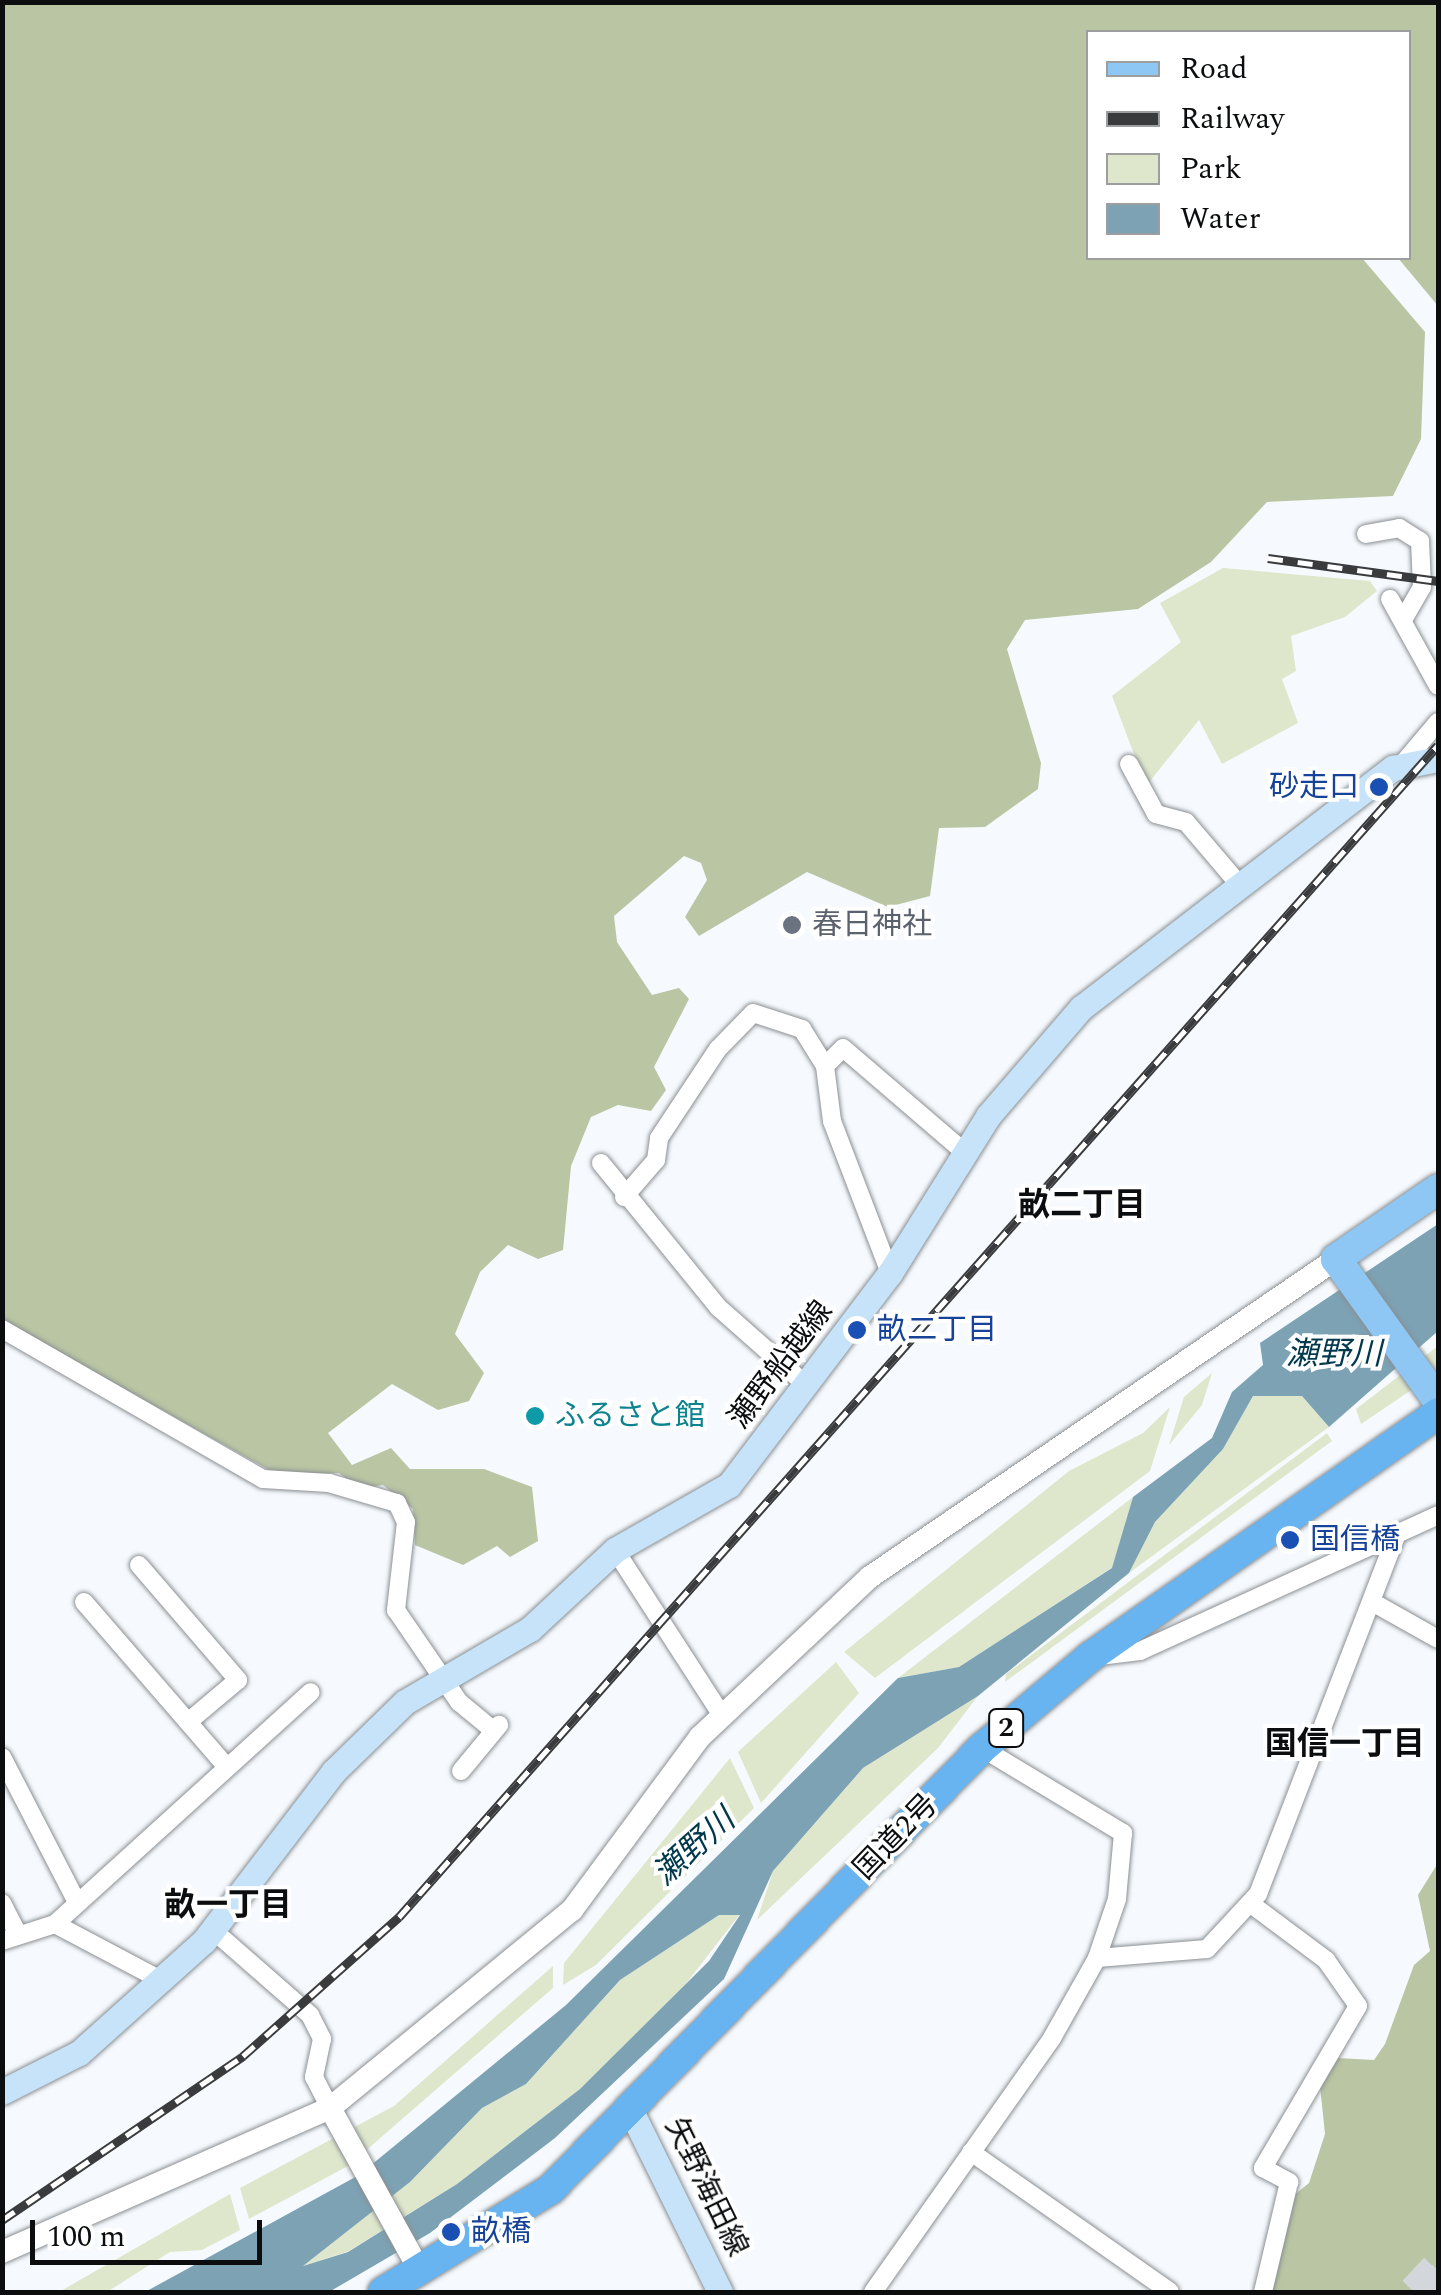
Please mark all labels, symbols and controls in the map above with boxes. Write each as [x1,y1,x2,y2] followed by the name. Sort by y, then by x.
[1086,30,1411,260] legend
[1180,46,1248,92] text: Road
[1180,96,1285,142] text: Railway
[1180,146,1242,192] text: Park
[1180,196,1261,242] text: Water
[1269,769,1359,805] place label: 砂走口
[1368,776,1390,798] marker: 砂走口
[812,907,932,943] place label: 春日神社
[781,914,803,936] marker: 春日神社
[1018,1187,1146,1225] district label: 畝二丁目
[721,1294,841,1436] street label: 瀬野船越線
[877,1312,997,1348] place label: 畝二丁目
[846,1319,868,1341] marker: 畝二丁目
[1286,1336,1382,1374] water label: 瀬野川
[555,1398,705,1434] place label: ふるさと館
[524,1405,546,1427] marker: ふるさと館
[1310,1522,1400,1558] place label: 国信橋
[1279,1529,1301,1551] marker: 国信橋
[986,1705,1026,1751] road number: 2
[1265,1726,1425,1764] district label: 国信一丁目
[847,1787,945,1887] street label: 国道2号
[646,1802,744,1894] water label: 瀬野川
[164,1887,292,1925] district label: 畝一丁目
[657,2112,755,2262] street label: 矢野海田線
[35,2200,268,2262] scale bar
[47,2214,125,2260] text: 100 m
[471,2214,531,2250] place label: 畝橋
[440,2221,462,2243] marker: 畝橋

